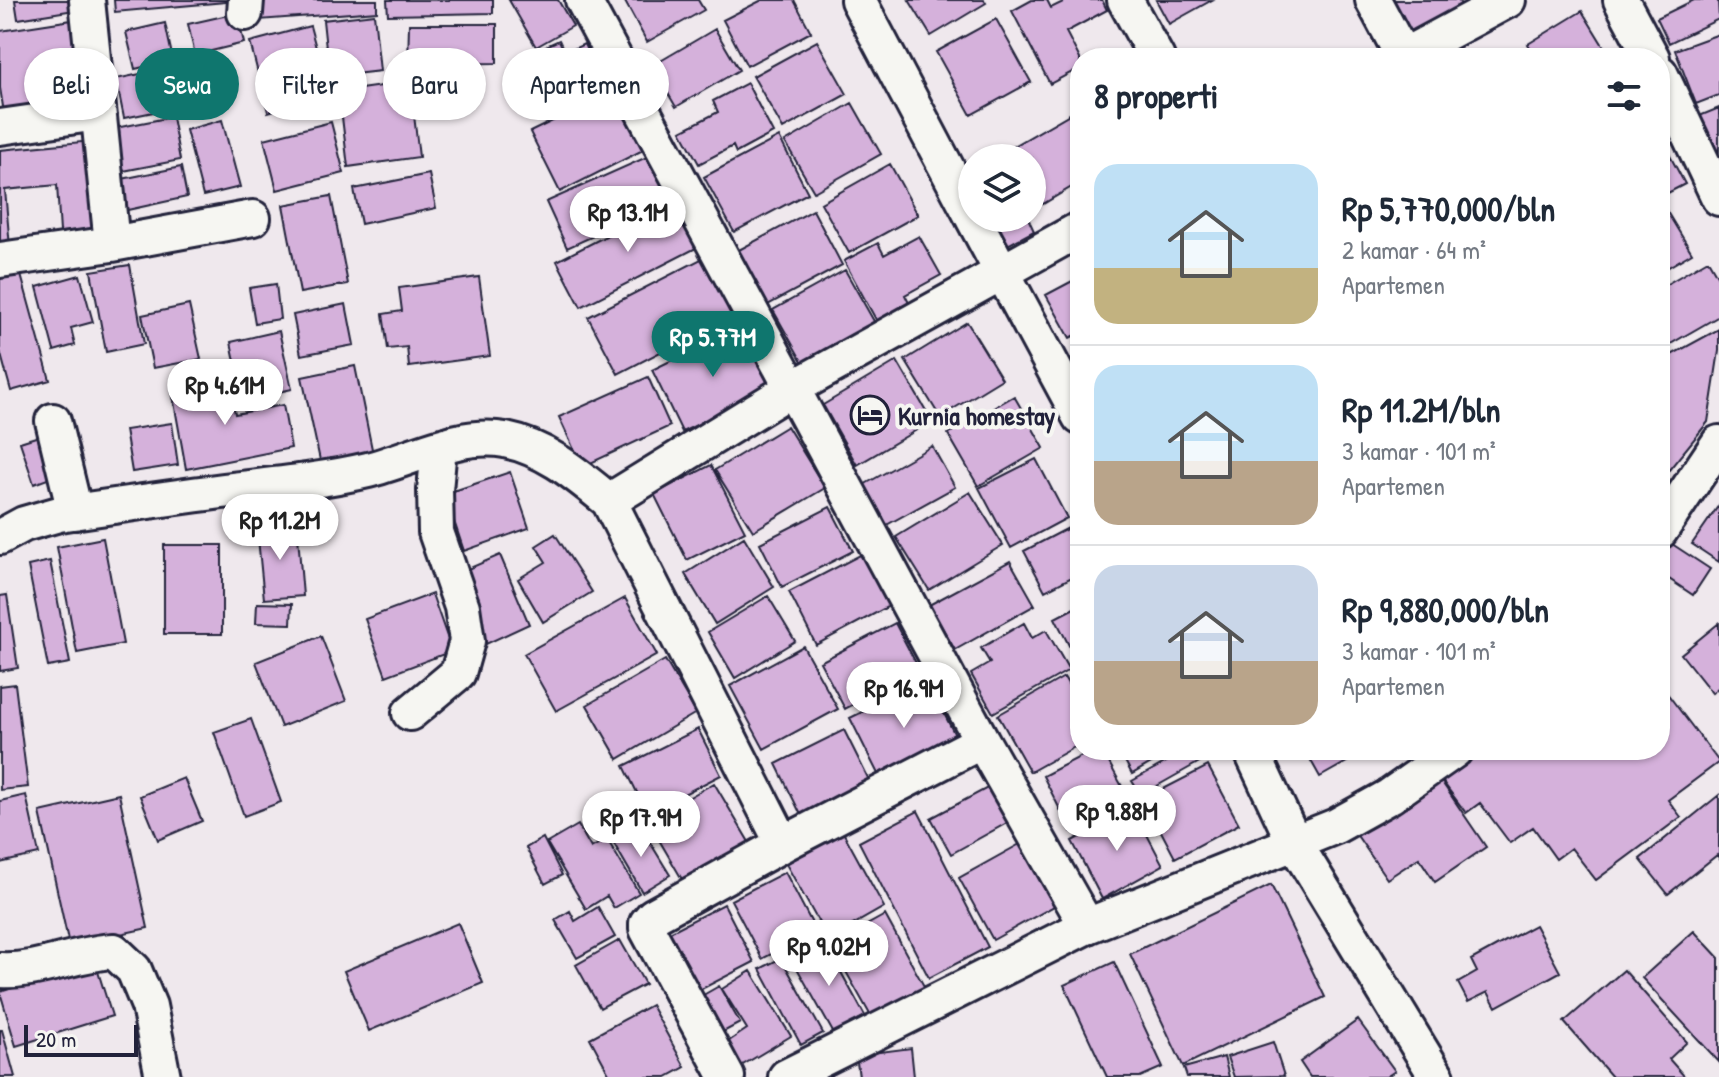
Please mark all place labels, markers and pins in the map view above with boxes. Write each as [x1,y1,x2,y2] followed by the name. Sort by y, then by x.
[545,186,711,254] pin: Rp 13.1M
[630,311,796,379] pin: Rp 5.77M
[142,359,308,427] pin: Rp 4.61M
[849,394,891,436] hotel icon: Kurnia homestay
[898,398,1055,434] place label: Kurnia homestay
[197,494,363,562] pin: Rp 11.2M
[821,662,987,730] pin: Rp 16.9M
[1034,785,1200,853] pin: Rp 9.88M
[558,791,724,859] pin: Rp 17.9M
[746,920,912,988] pin: Rp 9.02M

